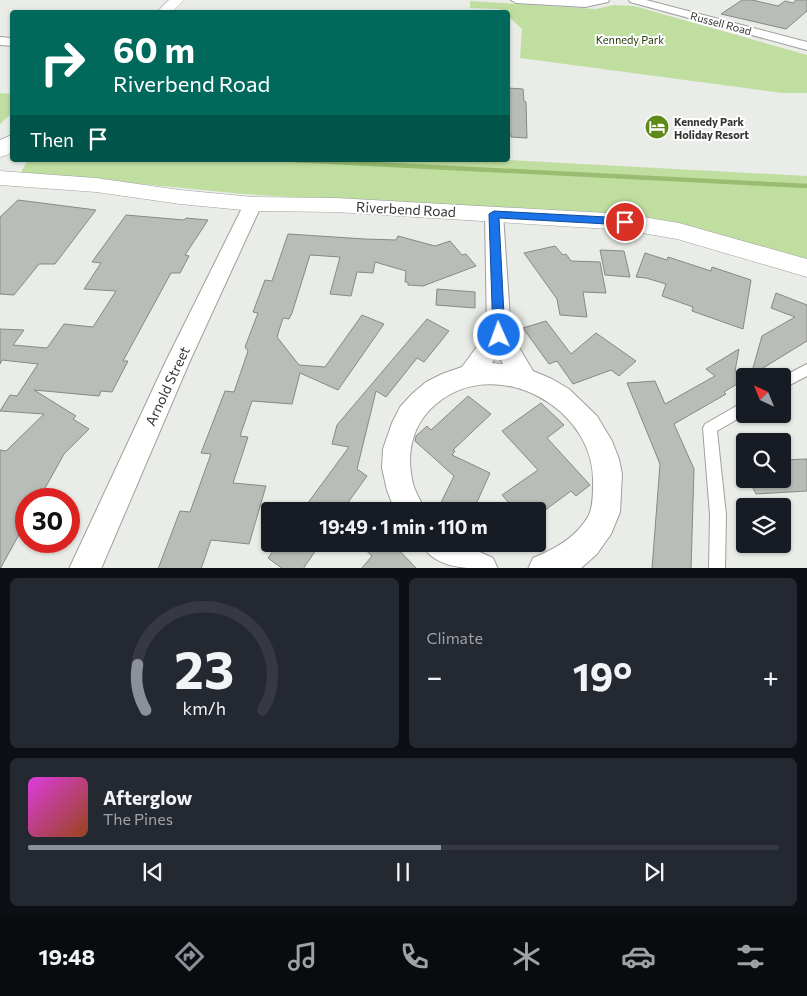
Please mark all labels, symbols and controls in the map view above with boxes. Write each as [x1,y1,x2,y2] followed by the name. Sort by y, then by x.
[689,9,753,37] street label: Russell Road
[113,27,195,70] text: 60 m
[30,30,95,95] icon: right
[596,33,664,46] park label: Kennedy Park
[113,70,270,97] text: Riverbend Road
[644,114,670,140] hotel icon: Kennedy Park Holiday Resort
[674,115,749,141] place label: Kennedy Park Holiday Resort
[84,125,112,153] icon: arrive
[30,128,74,151] text: Then
[356,198,456,220] street label: Riverbend Road
[604,201,646,243] pin
[611,208,639,236] icon: arrive
[472,308,524,360] position arrow
[141,343,193,428] street label: Arnold Street
[736,368,791,422] north arrow
[736,368,791,553] map controls
[736,433,791,488] button: search
[15,488,80,553] speed limit sign: 30
[736,498,791,553] button: layers
[319,515,488,538] text: 19:49 · 1 min · 110 m
[427,628,483,647] text: Climate
[174,636,234,700] text: 23
[573,652,632,699] text: 19°
[427,659,442,693] text: −
[763,659,779,693] text: +
[183,697,226,719] text: km/h
[103,786,192,809] text: Afterglow
[103,809,173,828] text: The Pines
[139,858,167,886] icon: previous
[389,858,417,886] icon: pause
[640,858,668,886] icon: next
[172,939,207,974] icon: directions
[285,939,320,974] icon: music
[397,939,432,974] icon: phone
[509,939,544,974] icon: climate
[621,939,656,974] icon: car
[733,939,768,974] icon: filters
[39,943,95,970] text: 19:48

